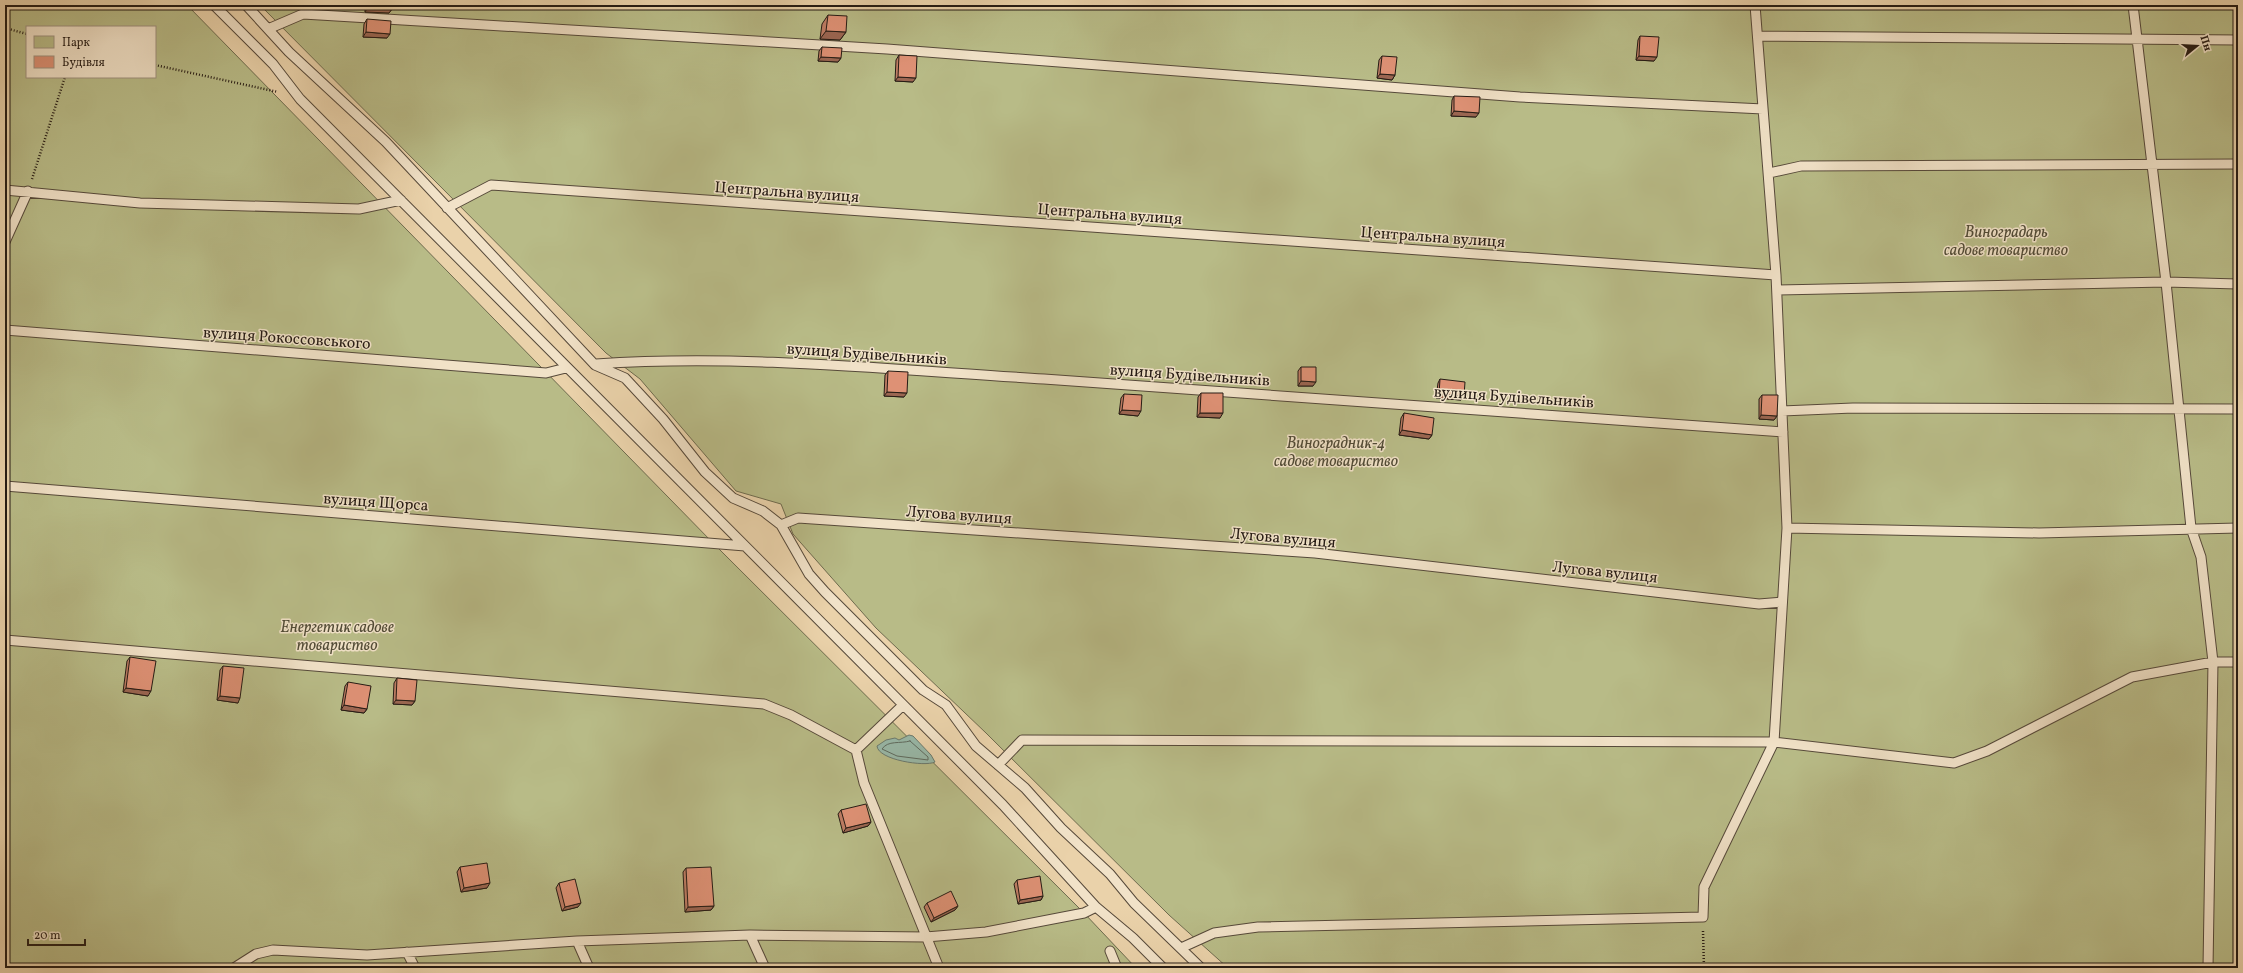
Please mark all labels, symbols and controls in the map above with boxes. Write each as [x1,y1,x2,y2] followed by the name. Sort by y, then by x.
[26,26,156,78] legend
[2177,26,2217,66] north arrow
[2196,34,2215,53] text: Пн
[62,35,90,51] text: Парк
[62,55,105,71] text: Будівля
[714,177,860,209] street label: Центральна вулиця
[1037,199,1183,231] street label: Центральна вулиця
[1360,222,1506,254] street label: Центральна вулиця
[1944,222,2069,262] park label: Виноградарь садове товариство
[202,322,371,356] street label: вулиця Рокоссовського
[786,338,948,372] street label: вулиця Будівельників
[1109,359,1271,393] street label: вулиця Будівельників
[1433,381,1595,415] street label: вулиця Будівельників
[1274,433,1399,473] park label: Виноградник-4 садове товариство
[323,488,429,518] street label: вулиця Щорса
[905,501,1013,531] street label: Лугова вулиця
[1229,523,1337,555] street label: Лугова вулиця
[1551,557,1659,589] street label: Лугова вулиця
[280,617,394,657] park label: Енергетик садове товариство
[28,921,85,947] scale bar
[34,928,61,944] text: 20 m

